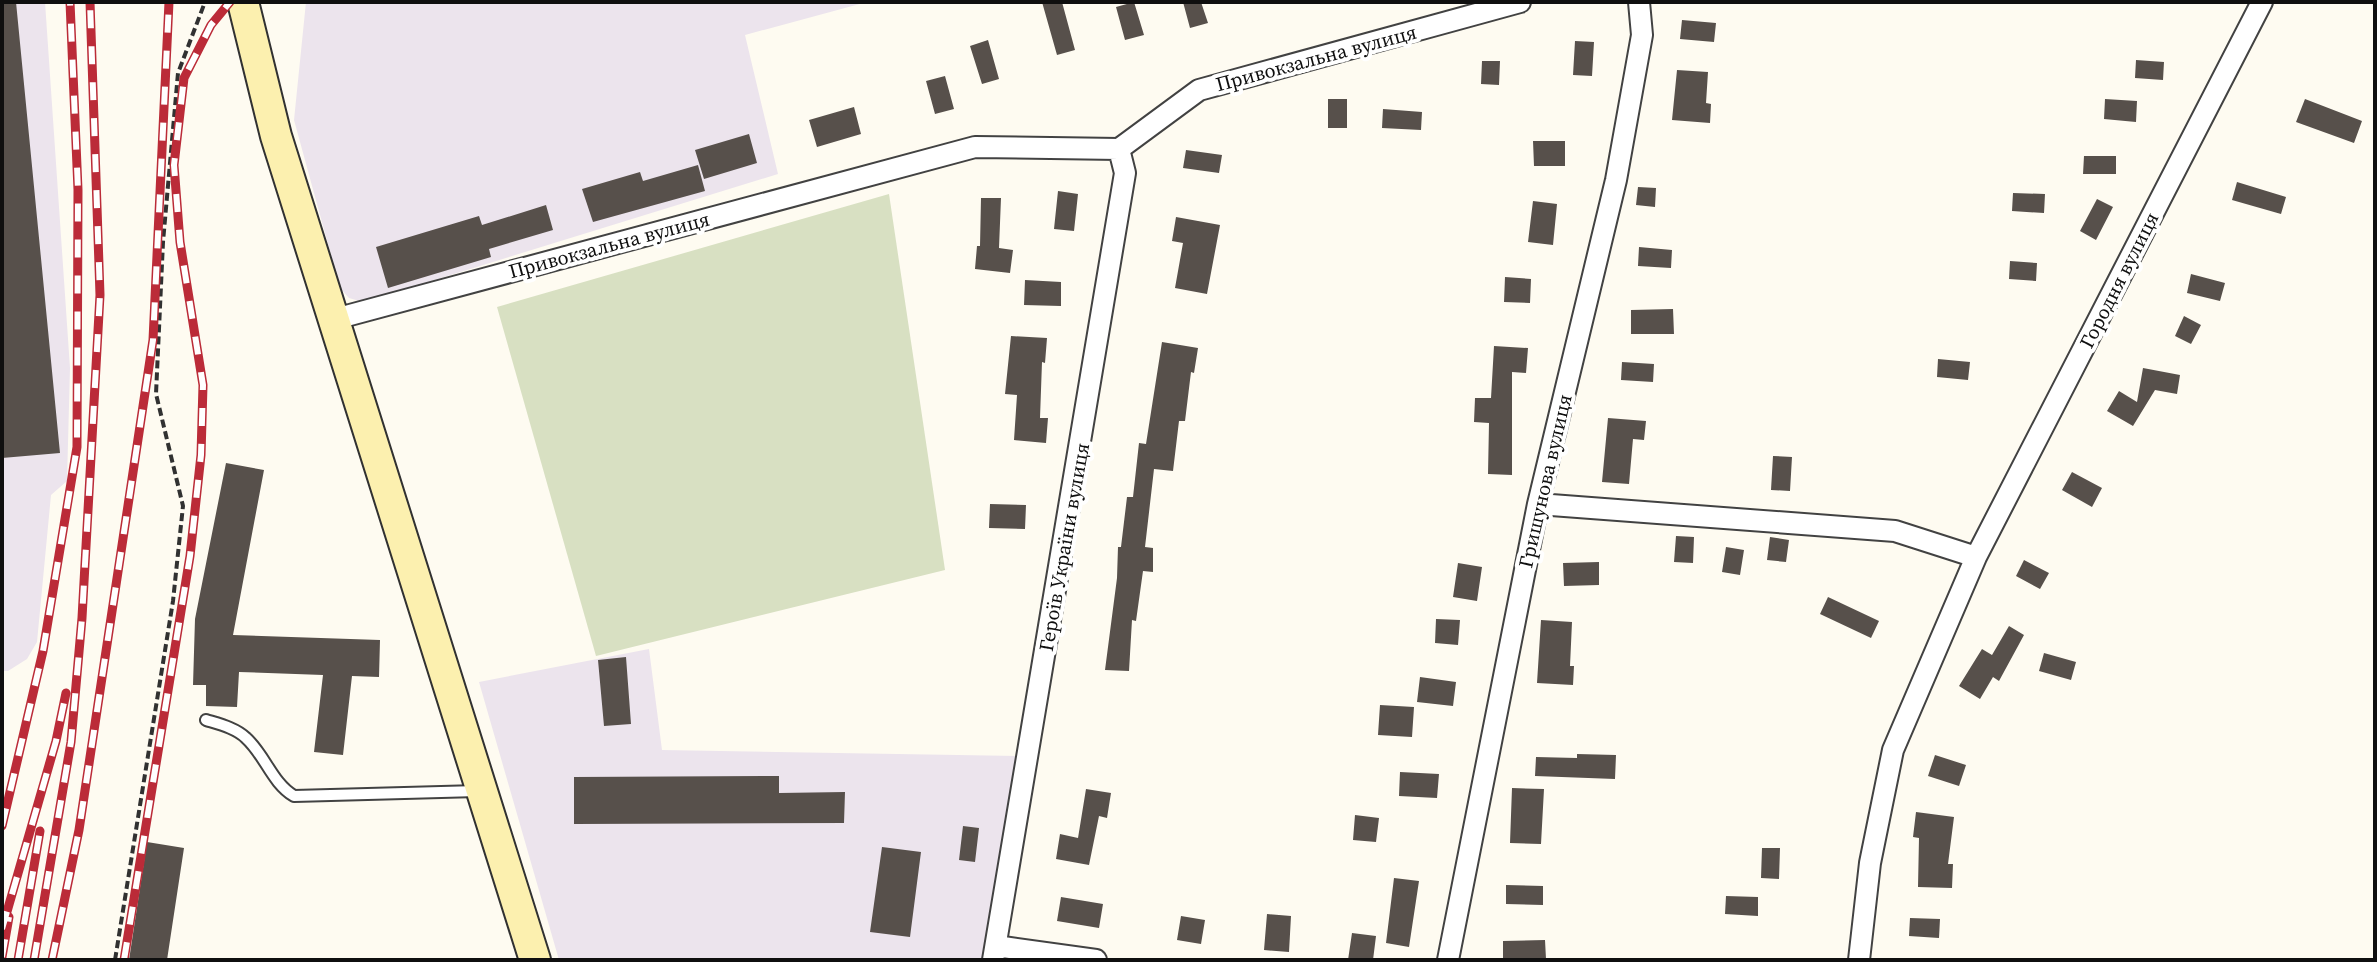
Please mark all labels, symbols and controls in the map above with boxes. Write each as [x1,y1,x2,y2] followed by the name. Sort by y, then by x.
[1212,18,1420,98] street label: Привокзальна вулиця
[505,205,713,285] street label: Привокзальна вулиця
[2073,207,2165,353] street label: Городня вулиця
[1511,391,1579,571] street label: Гришунова вулиця
[1032,440,1096,654] street label: Героїв України вулиця

